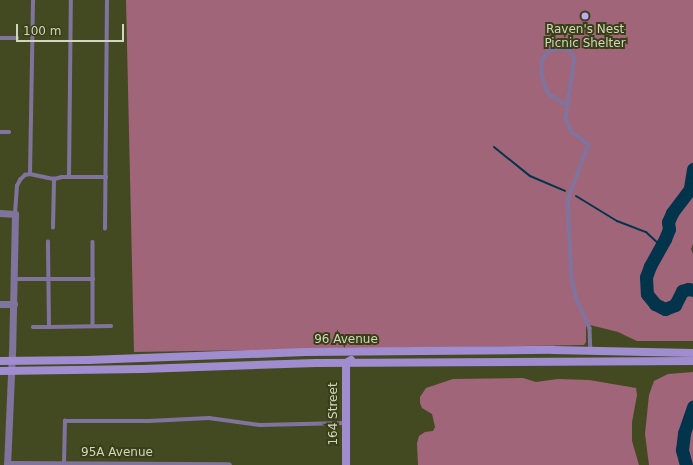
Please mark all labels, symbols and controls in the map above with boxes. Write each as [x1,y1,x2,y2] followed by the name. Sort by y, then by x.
[580,11,590,21] marker: Raven's Nest Picnic Shelter
[18,16,126,42] scale bar
[544,23,626,51] place label: Raven's Nest Picnic Shelter
[23,24,61,38] text: 100 m
[314,333,378,347] street label: 96 Avenue
[327,382,341,446] street label: 164 Street
[81,446,153,460] street label: 95A Avenue

